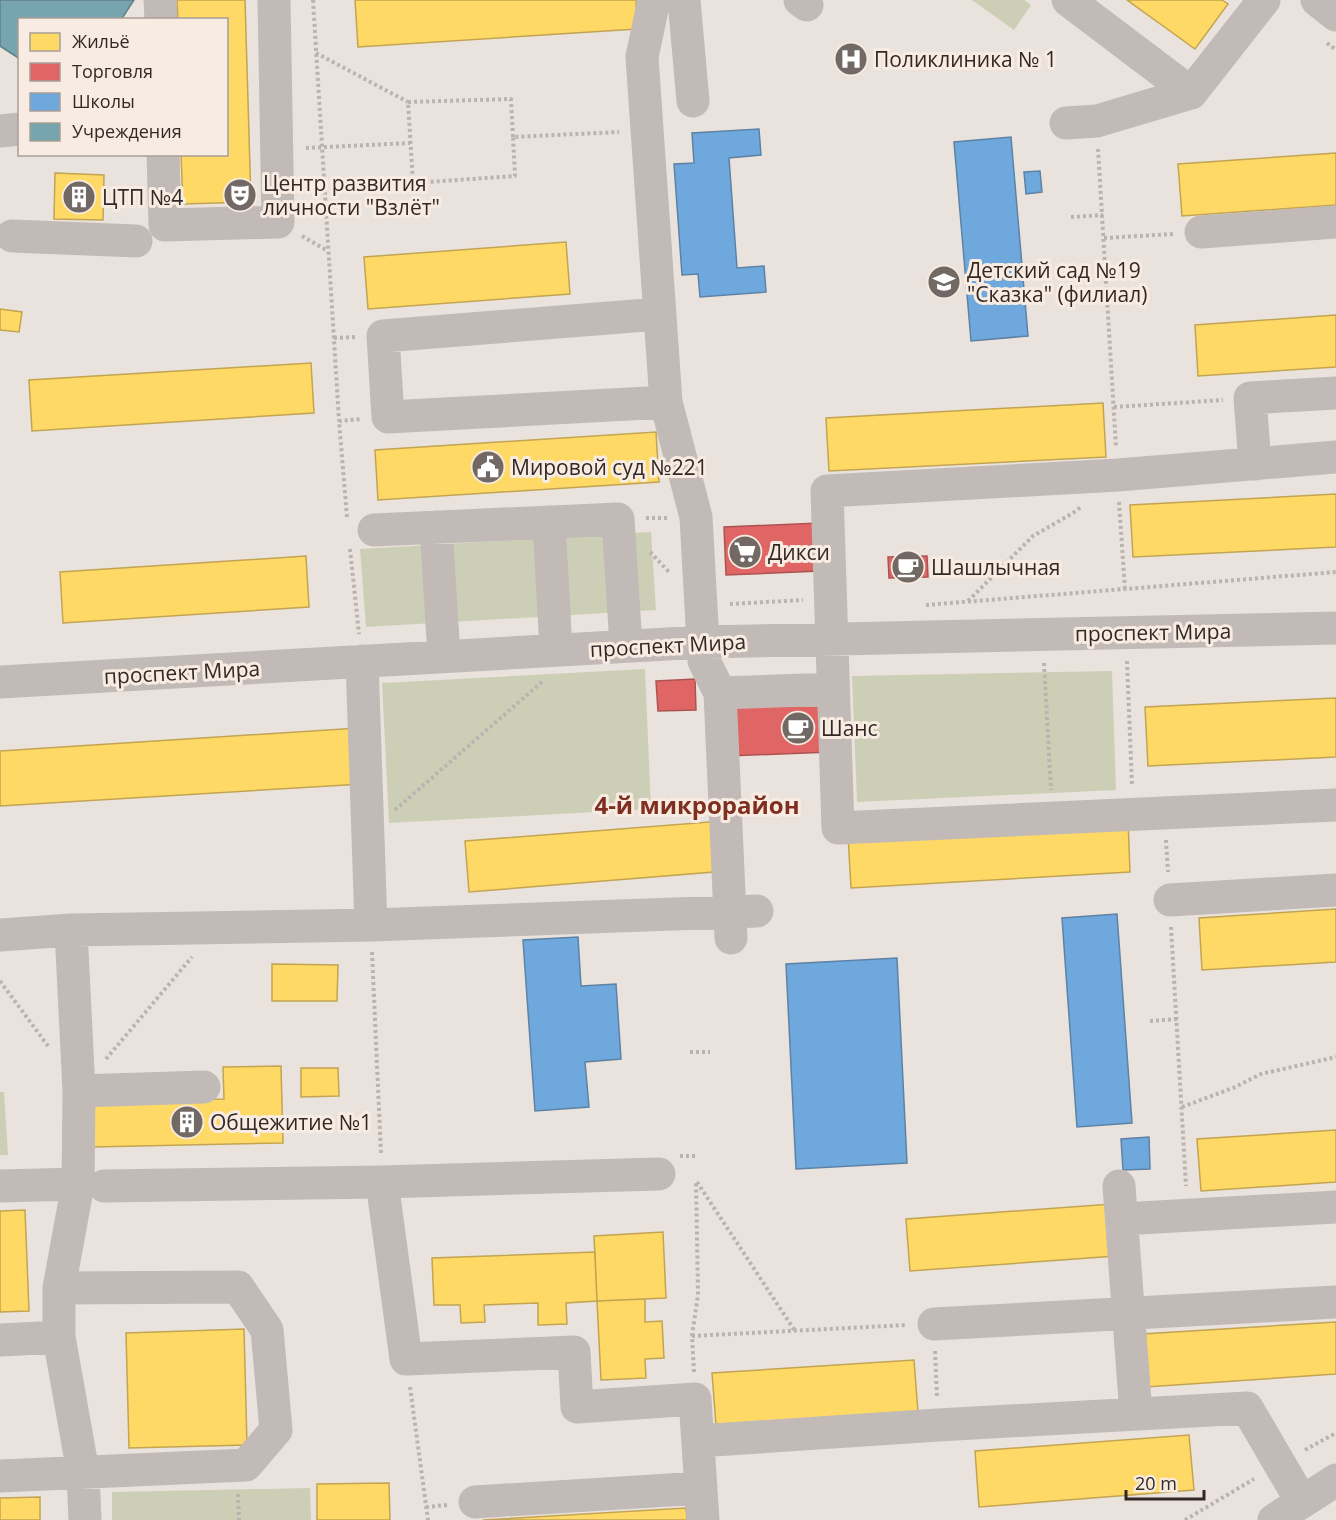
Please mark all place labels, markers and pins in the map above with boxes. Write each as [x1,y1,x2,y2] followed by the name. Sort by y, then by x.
[833,41,869,77] hospital icon: Поликлиника № 1
[874,45,1057,73] place label: Поликлиника № 1
[263,169,440,221] place label: Центр развития личности "Взлёт"
[222,177,258,213] theatre icon: Центр развития личности "Взлёт"
[61,179,97,215] building icon: ЦТП №4
[102,183,183,211] place label: ЦТП №4
[967,256,1147,308] place label: Детский сад №19 "Сказка" (филиал)
[926,264,962,300] school or university icon: Детский сад №19 "Сказка" (филиал)
[470,449,506,485] public building icon: Мировой суд №221
[511,453,708,481] place label: Мировой суд №221
[727,534,763,570] supermarket icon: Дикси
[768,538,830,566] place label: Дикси
[890,549,926,585] cafe icon: Шашлычная
[931,553,1061,581] place label: Шашлычная
[780,710,816,746] cafe icon: Шанс
[821,714,878,742] place label: Шанс
[169,1104,205,1140] building icon: Общежитие №1
[210,1108,372,1136] place label: Общежитие №1

